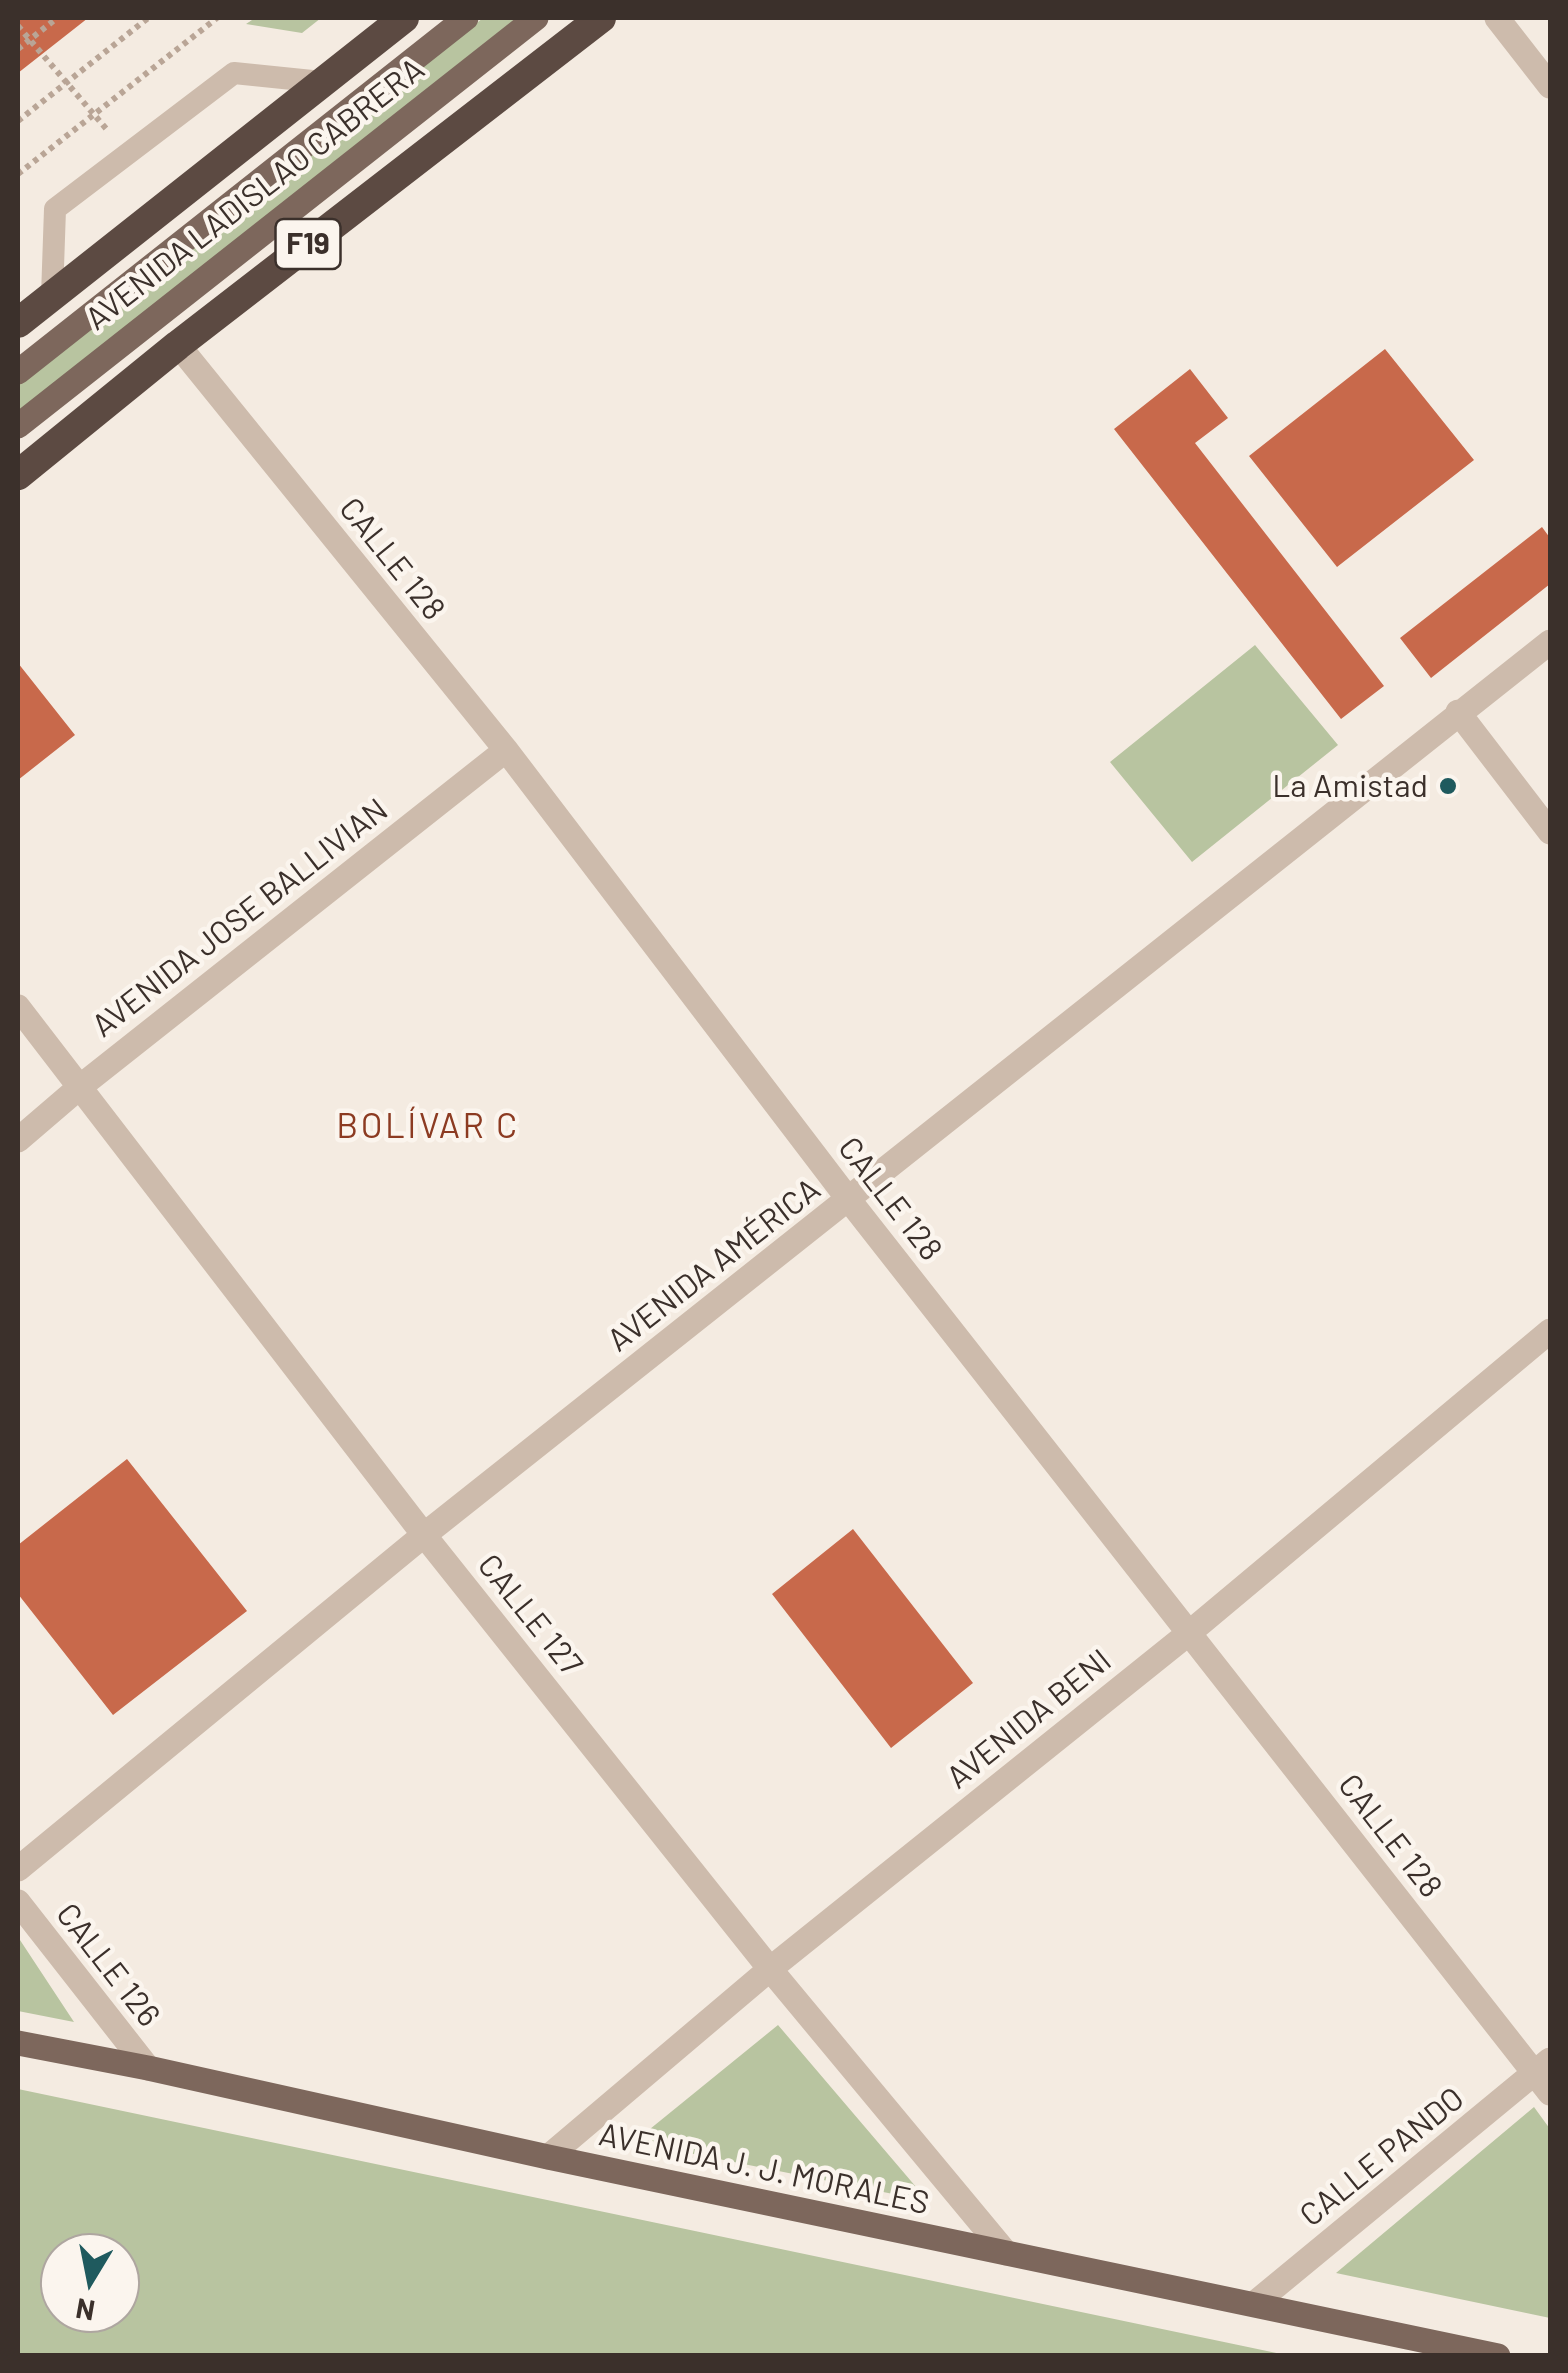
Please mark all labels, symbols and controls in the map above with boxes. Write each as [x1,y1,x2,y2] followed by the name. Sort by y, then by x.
[78,50,432,338] street label: AVENIDA LADISLAO CABRERA
[276,219,340,269] road number: F19
[331,490,453,628] street label: CALLE 128
[1272,767,1428,805] place label: La Amistad
[1437,775,1459,797] marker: La Amistad
[85,791,395,1045] street label: AVENIDA JOSE BALLIVIAN
[336,1105,520,1147] district label: BOLÍVAR C
[830,1130,950,1268] street label: CALLE 128
[600,1170,828,1360] street label: AVENIDA AMÉRICA
[470,1547,590,1683] street label: CALLE 127
[939,1641,1119,1797] street label: AVENIDA BENI
[1330,1767,1450,1905] street label: CALLE 128
[48,1896,168,2034] street label: CALLE 126
[1292,2079,1472,2235] street label: CALLE PANDO
[596,2115,932,2223] street label: AVENIDA J. J. MORALES
[40,2233,140,2333] north arrow
[73,2292,97,2329] text: N

